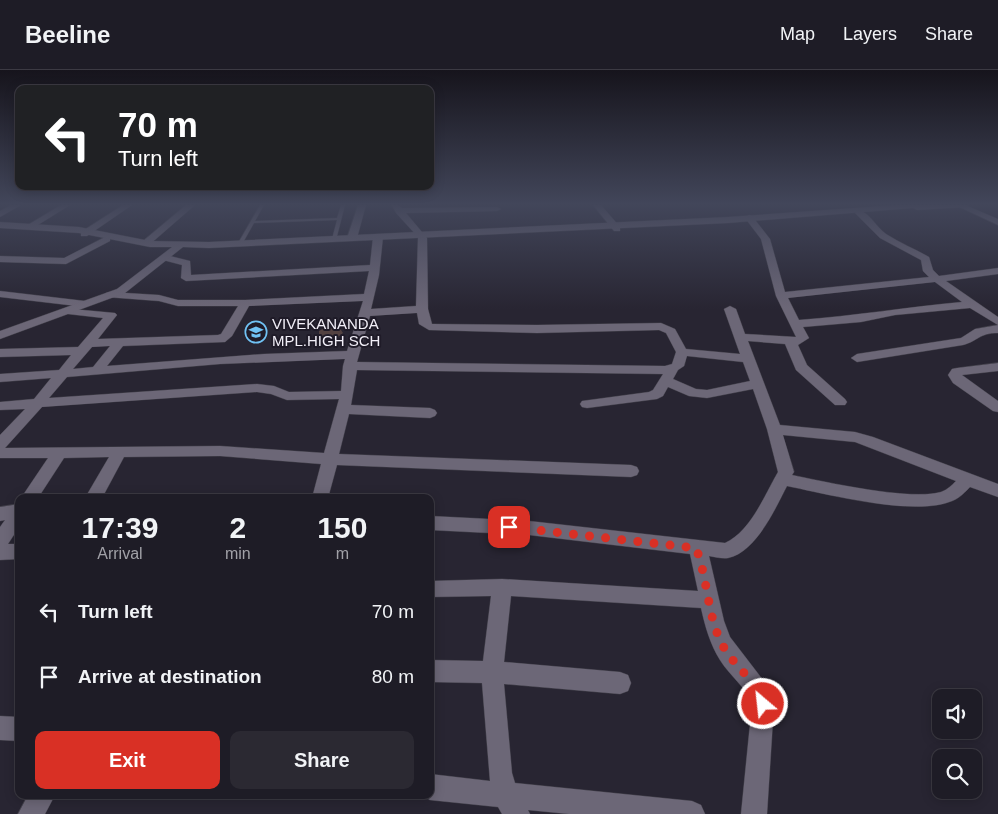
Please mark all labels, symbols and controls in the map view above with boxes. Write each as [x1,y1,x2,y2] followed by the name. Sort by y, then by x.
[25,21,110,48] text: Beeline
[780,24,815,44] text: Map
[843,24,897,44] text: Layers
[925,24,973,44] text: Share
[35,105,100,170] icon: left
[118,105,198,144] text: 70 m
[118,146,198,171] text: Turn left
[272,315,380,349] place label: VIVEKANANDA MPL.HIGH SCH
[244,320,268,344] school or university icon: VIVEKANANDA MPL.HIGH SCH
[488,506,530,548] pin
[82,511,158,544] text: 17:39
[229,511,246,544] text: 2
[317,511,367,544] text: 150
[495,513,523,541] icon: arrive
[97,545,143,562] text: Arrival
[225,545,251,562] text: min
[336,545,349,562] text: m
[35,598,63,626] icon: left
[78,601,153,622] text: Turn left
[372,601,414,622] text: 70 m
[35,663,63,691] icon: arrive
[78,666,262,687] text: Arrive at destination
[372,666,414,687] text: 80 m
[736,677,788,729] position arrow
[932,689,982,799] map controls
[932,689,982,739] button: sound
[35,731,220,789] button: Exit
[230,731,414,789] button: Share
[932,749,982,799] button: search

